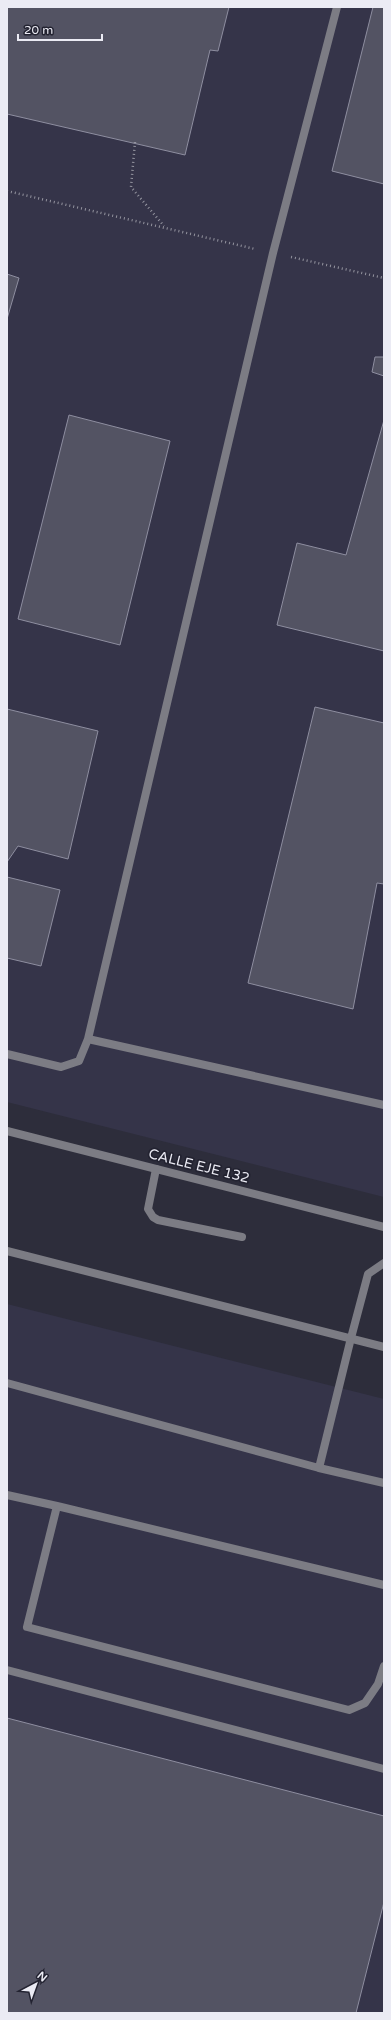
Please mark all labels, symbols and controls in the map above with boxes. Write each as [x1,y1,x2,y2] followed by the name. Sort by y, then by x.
[18,16,102,42] scale bar
[24,23,53,37] text: 20 m
[147,1145,251,1187] street label: CALLE EJE 132
[16,1964,56,2004] north arrow
[35,1969,50,1985] text: N

